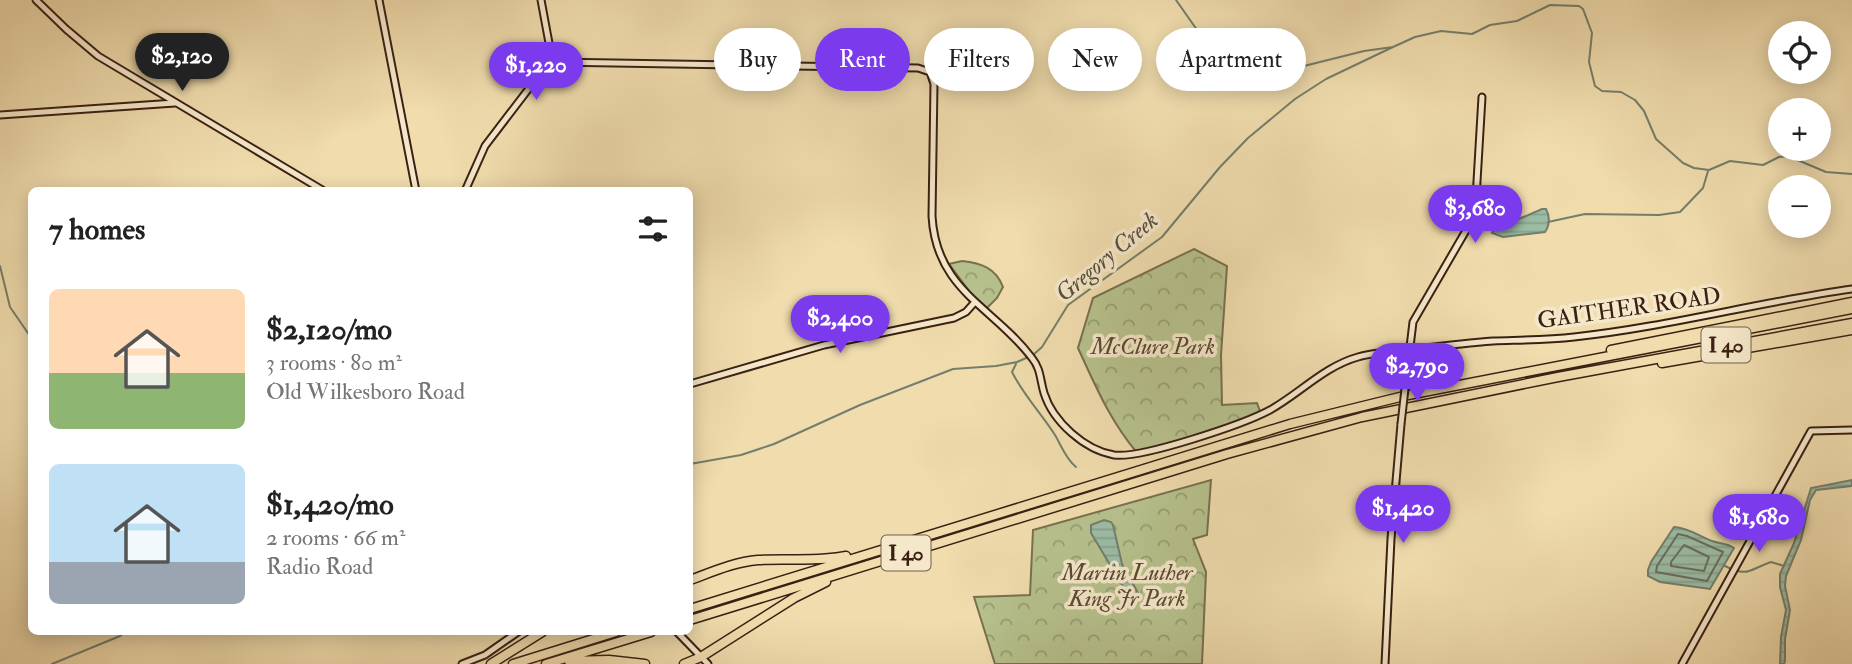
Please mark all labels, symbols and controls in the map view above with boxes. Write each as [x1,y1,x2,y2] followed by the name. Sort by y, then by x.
[1768,21,1831,238] map controls
[1768,21,1831,84] button: locate
[714,28,801,91] chip: Buy
[815,28,910,91] chip: Rent
[924,28,1034,91] chip: Filters
[1048,28,1142,91] chip: New
[1156,28,1306,91] chip: Apartment
[125,34,239,93] pin: $2,120
[151,41,213,70] text: $2,120
[479,42,593,102] pin: $1,220
[505,50,567,79] text: $1,220
[1768,98,1831,161] button: +
[1768,175,1831,238] button: −
[1418,186,1532,245] pin: $3,680
[1444,193,1506,222] text: $3,680
[1049,205,1165,309] water label: Gregory Creek
[634,210,672,248] icon: filters
[49,211,145,248] text: 7 homes
[1535,281,1723,335] street label: GAITHER ROAD
[783,296,897,355] pin: $2,400
[807,303,873,332] text: $2,400
[266,311,392,348] text: $2,120/mo
[105,317,189,401] icon: home
[1702,328,1750,362] road number: I 40
[1089,332,1215,361] park label: McClure Park
[1360,344,1474,403] pin: $2,790
[266,348,402,377] text: 3 rooms · 80 m²
[1385,351,1449,380] text: $2,790
[266,377,465,406] text: Old Wilkesboro Road
[266,486,394,523] text: $1,420/mo
[1346,486,1460,545] pin: $1,420
[105,492,189,576] icon: home
[1371,493,1435,522] text: $1,420
[1702,494,1816,554] pin: $1,680
[1729,502,1789,531] text: $1,680
[266,523,405,552] text: 2 rooms · 66 m²
[881,536,930,570] road number: I 40
[266,552,373,581] text: Radio Road
[1060,558,1194,613] park label: Martin Luther King Jr Park

